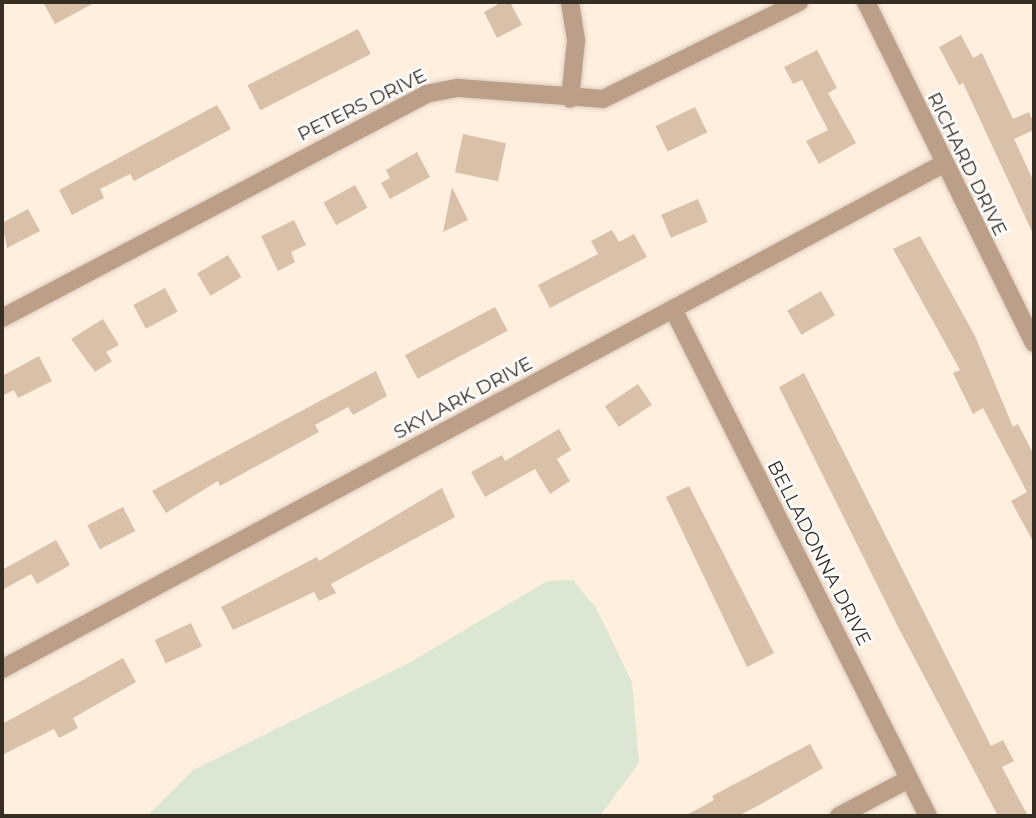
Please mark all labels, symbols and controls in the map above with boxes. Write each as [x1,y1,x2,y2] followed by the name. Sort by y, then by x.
[294,64,430,146] street label: PETERS DRIVE
[922,88,1012,240] street label: RICHARD DRIVE
[390,352,536,444] street label: SKYLARK DRIVE
[762,457,876,649] street label: BELLADONNA DRIVE

